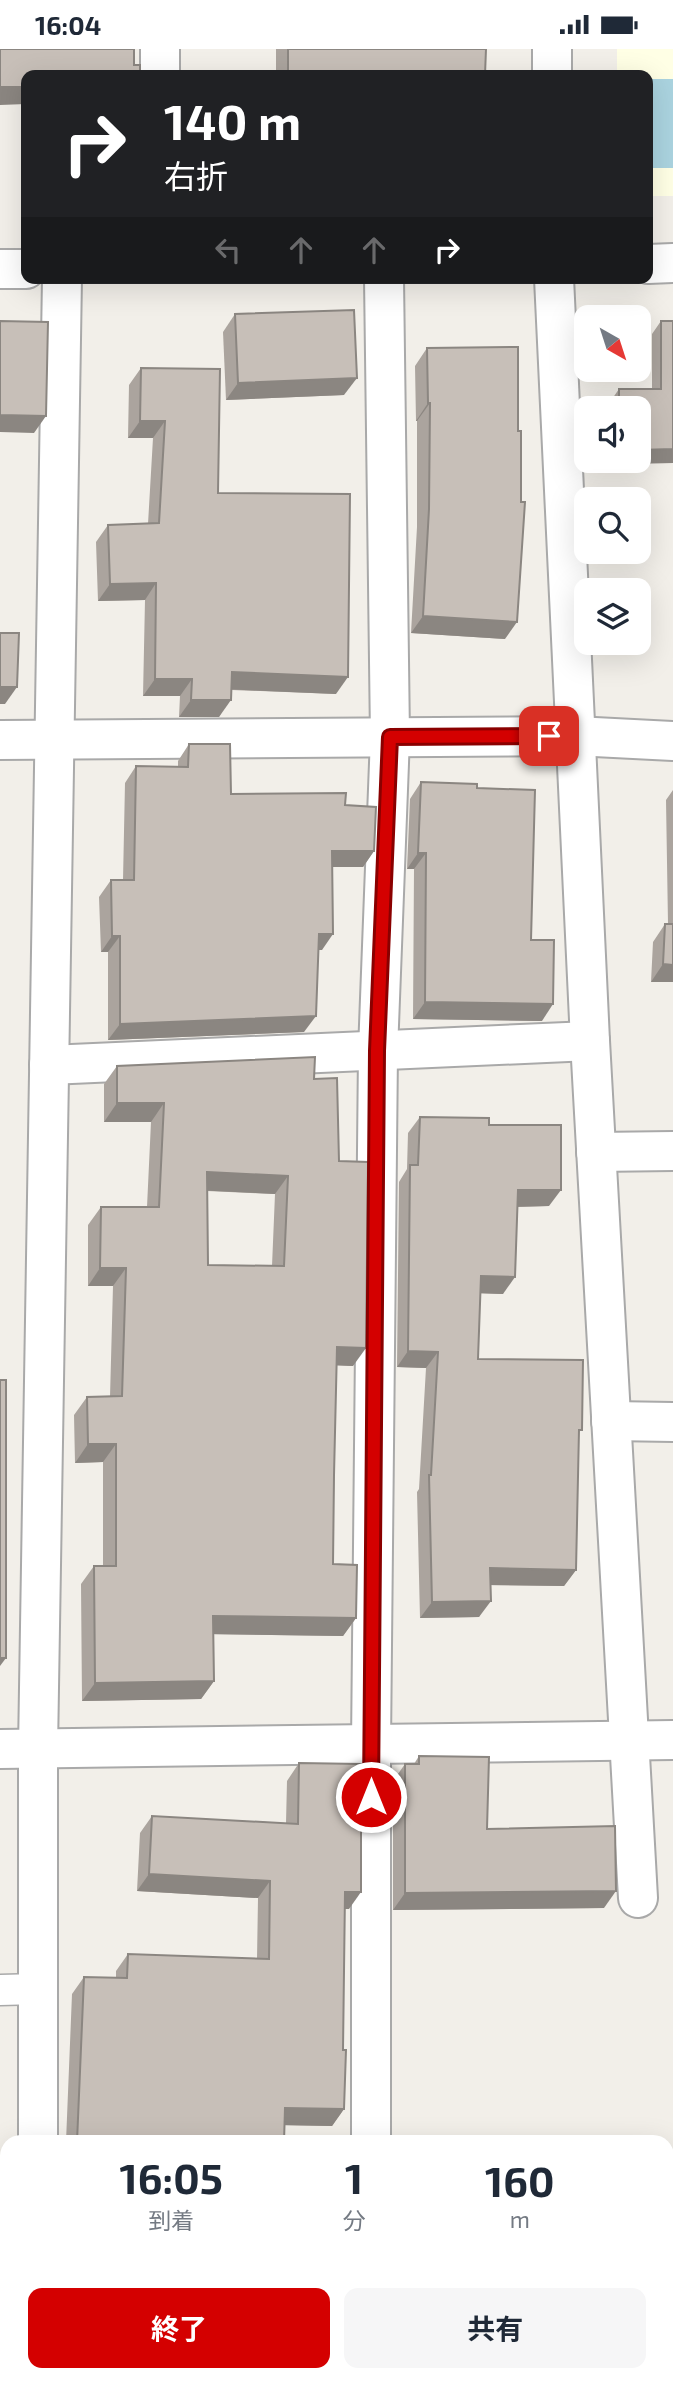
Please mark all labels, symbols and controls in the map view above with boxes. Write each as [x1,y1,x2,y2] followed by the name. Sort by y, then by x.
[35,9,101,40] text: 16:04
[164,91,301,150] text: 140 m
[49,98,140,189] icon: right
[164,156,228,194] text: 右折
[209,231,247,269] icon: left
[282,231,320,269] icon: ahead
[355,231,393,269] icon: ahead
[428,231,466,269] icon: right
[574,305,651,381] north arrow
[574,305,651,655] map controls
[574,396,651,473] button: sound
[574,487,651,564] button: search
[574,578,651,655] button: layers
[519,706,579,766] pin
[530,717,568,755] icon: arrive
[334,1760,408,1834] position arrow
[120,2152,223,2202] text: 16:05
[345,2152,363,2202] text: 1
[485,2155,554,2205] text: 160
[510,2205,530,2233] text: m
[148,2206,194,2234] text: 到着
[342,2206,365,2234] text: 分
[28,2288,330,2368] button: 終了
[344,2288,646,2368] button: 共有

